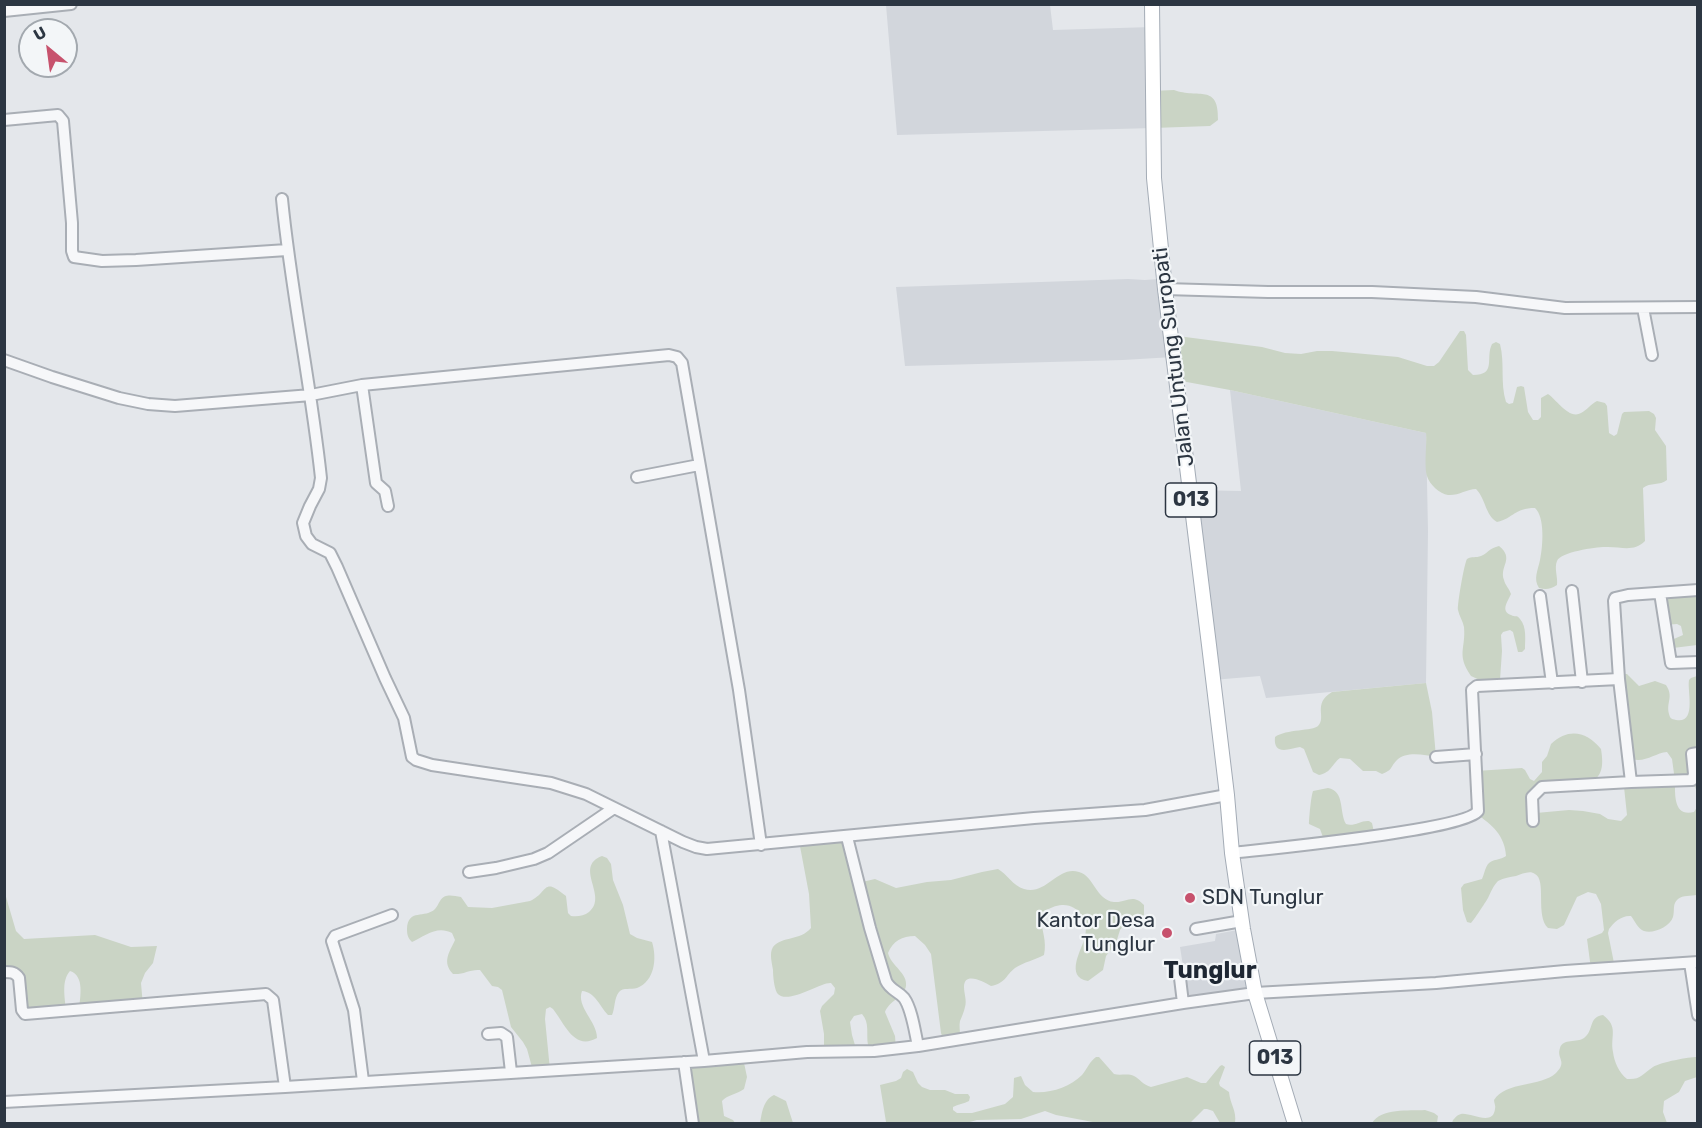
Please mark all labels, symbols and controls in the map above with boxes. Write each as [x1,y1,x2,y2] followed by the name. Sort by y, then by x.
[18,18,78,78] north arrow
[30,22,50,45] text: U
[1148,246,1200,468] street label: Jalan Untung Suropati
[1166,483,1216,517] road number: 013
[1202,885,1323,911] place label: SDN Tunglur
[1183,891,1197,905] marker: SDN Tunglur
[1036,908,1155,958] place label: Kantor Desa Tunglur
[1160,926,1174,940] marker: Kantor Desa Tunglur
[1163,957,1257,985] district label: Tunglur
[1250,1041,1300,1075] road number: 013

